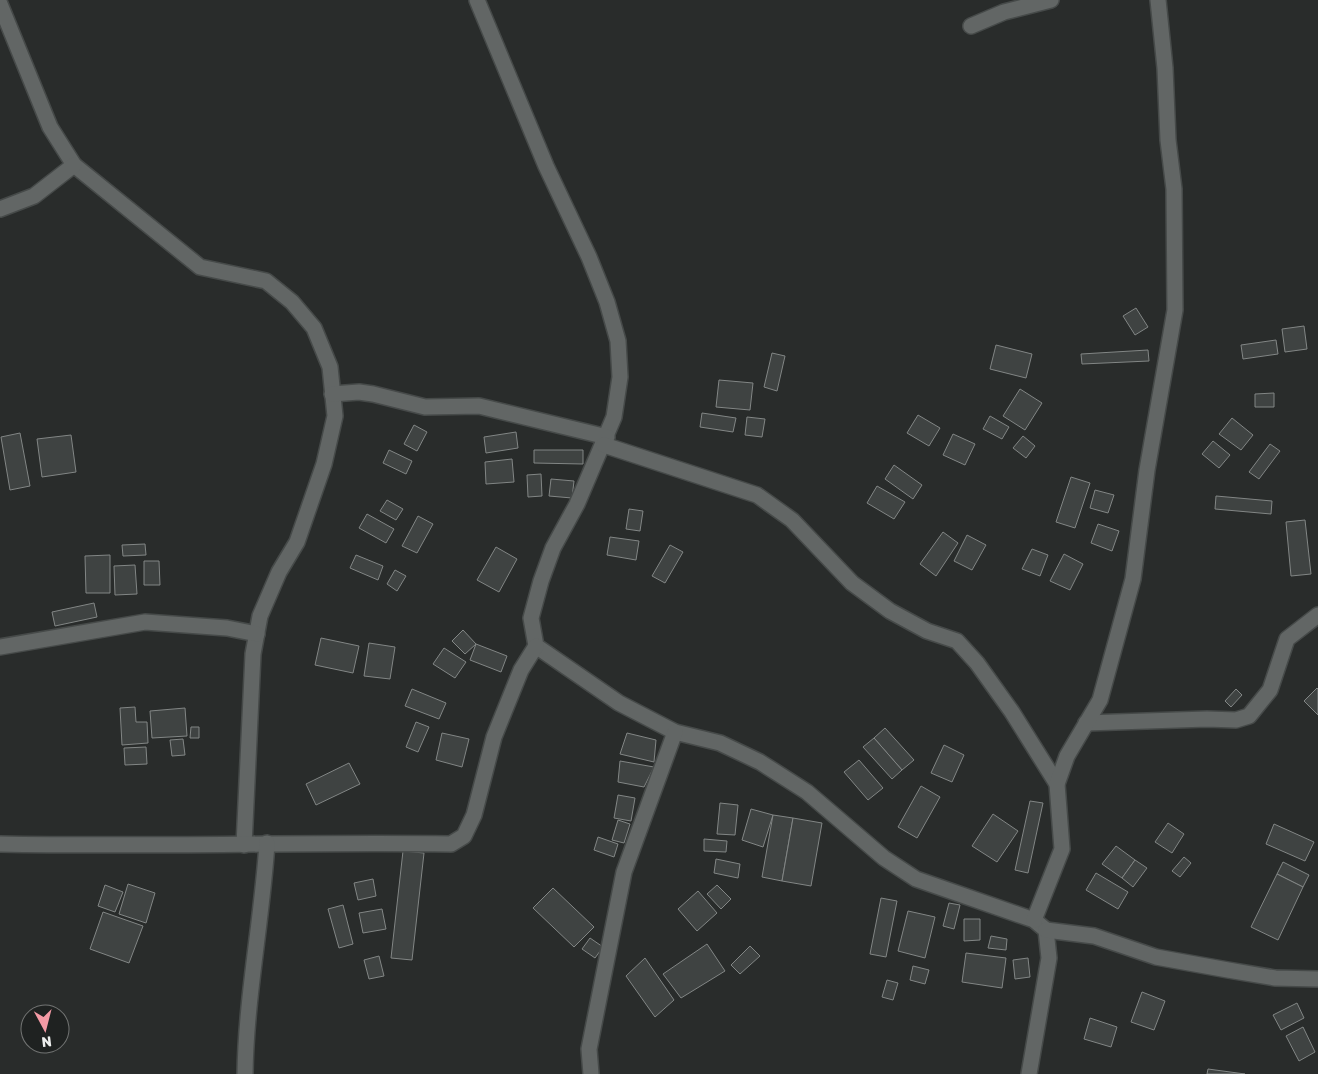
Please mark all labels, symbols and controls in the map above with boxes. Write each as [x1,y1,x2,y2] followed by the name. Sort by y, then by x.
[20,1004,70,1054] north arrow
[40,1032,53,1050] text: N

